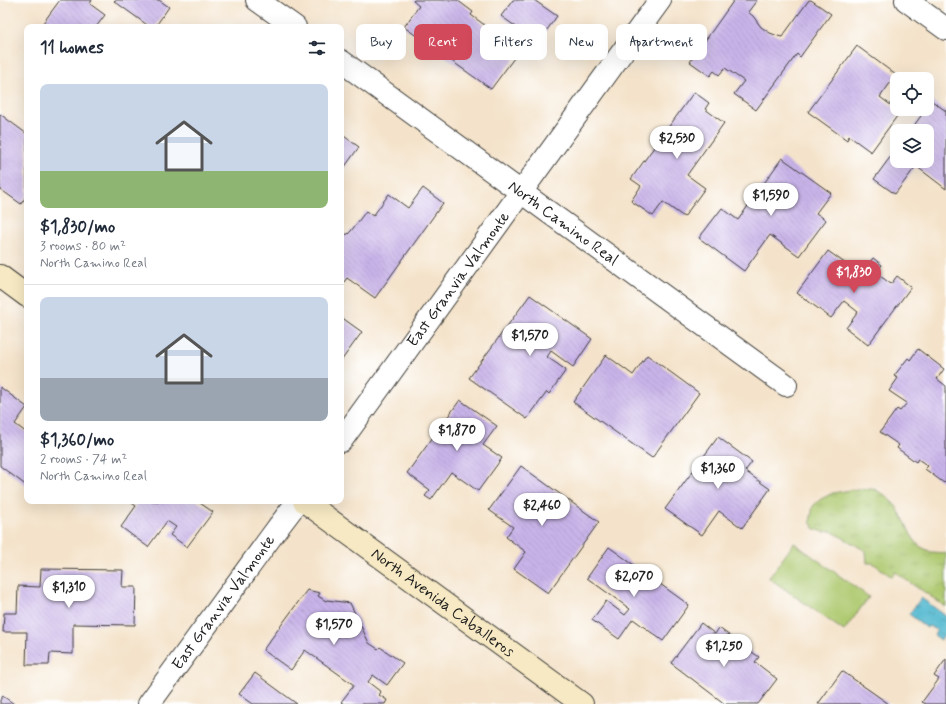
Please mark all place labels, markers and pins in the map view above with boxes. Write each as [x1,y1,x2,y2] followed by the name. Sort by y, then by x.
[644,126,710,160] pin: $2,530
[738,183,804,217] pin: $1,590
[821,260,887,294] pin: $1,830
[497,323,563,357] pin: $1,570
[424,418,490,452] pin: $1,870
[685,456,751,490] pin: $1,360
[509,493,575,527] pin: $2,460
[601,564,667,598] pin: $2,070
[36,575,102,609] pin: $1,310
[301,612,367,646] pin: $1,570
[691,634,757,668] pin: $1,250

